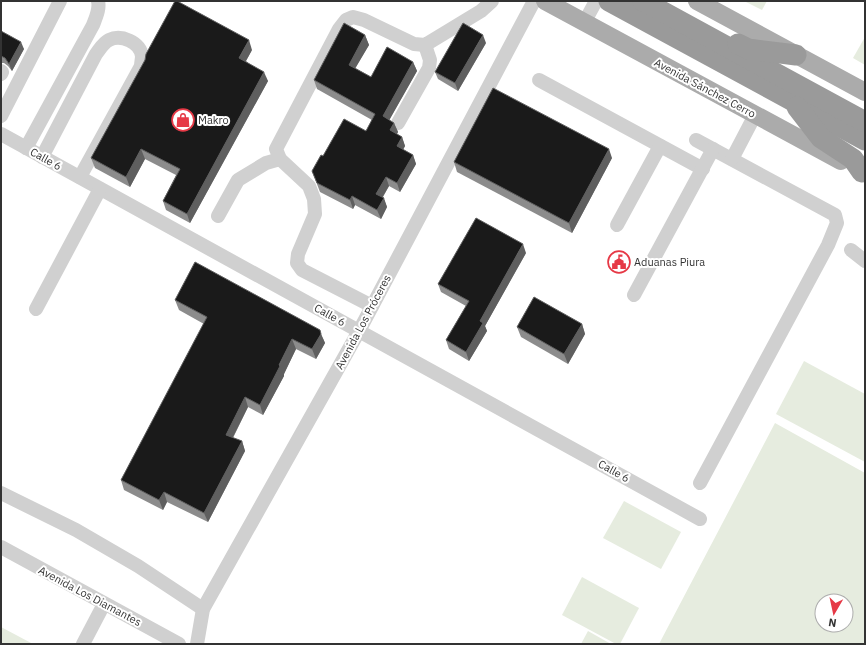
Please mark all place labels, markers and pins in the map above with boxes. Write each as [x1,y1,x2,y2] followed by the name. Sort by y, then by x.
[170,107,196,133] shop icon: Makro
[198,113,229,127] place label: Makro
[606,249,632,275] public building icon: Aduanas Piura
[634,255,705,269] place label: Aduanas Piura

